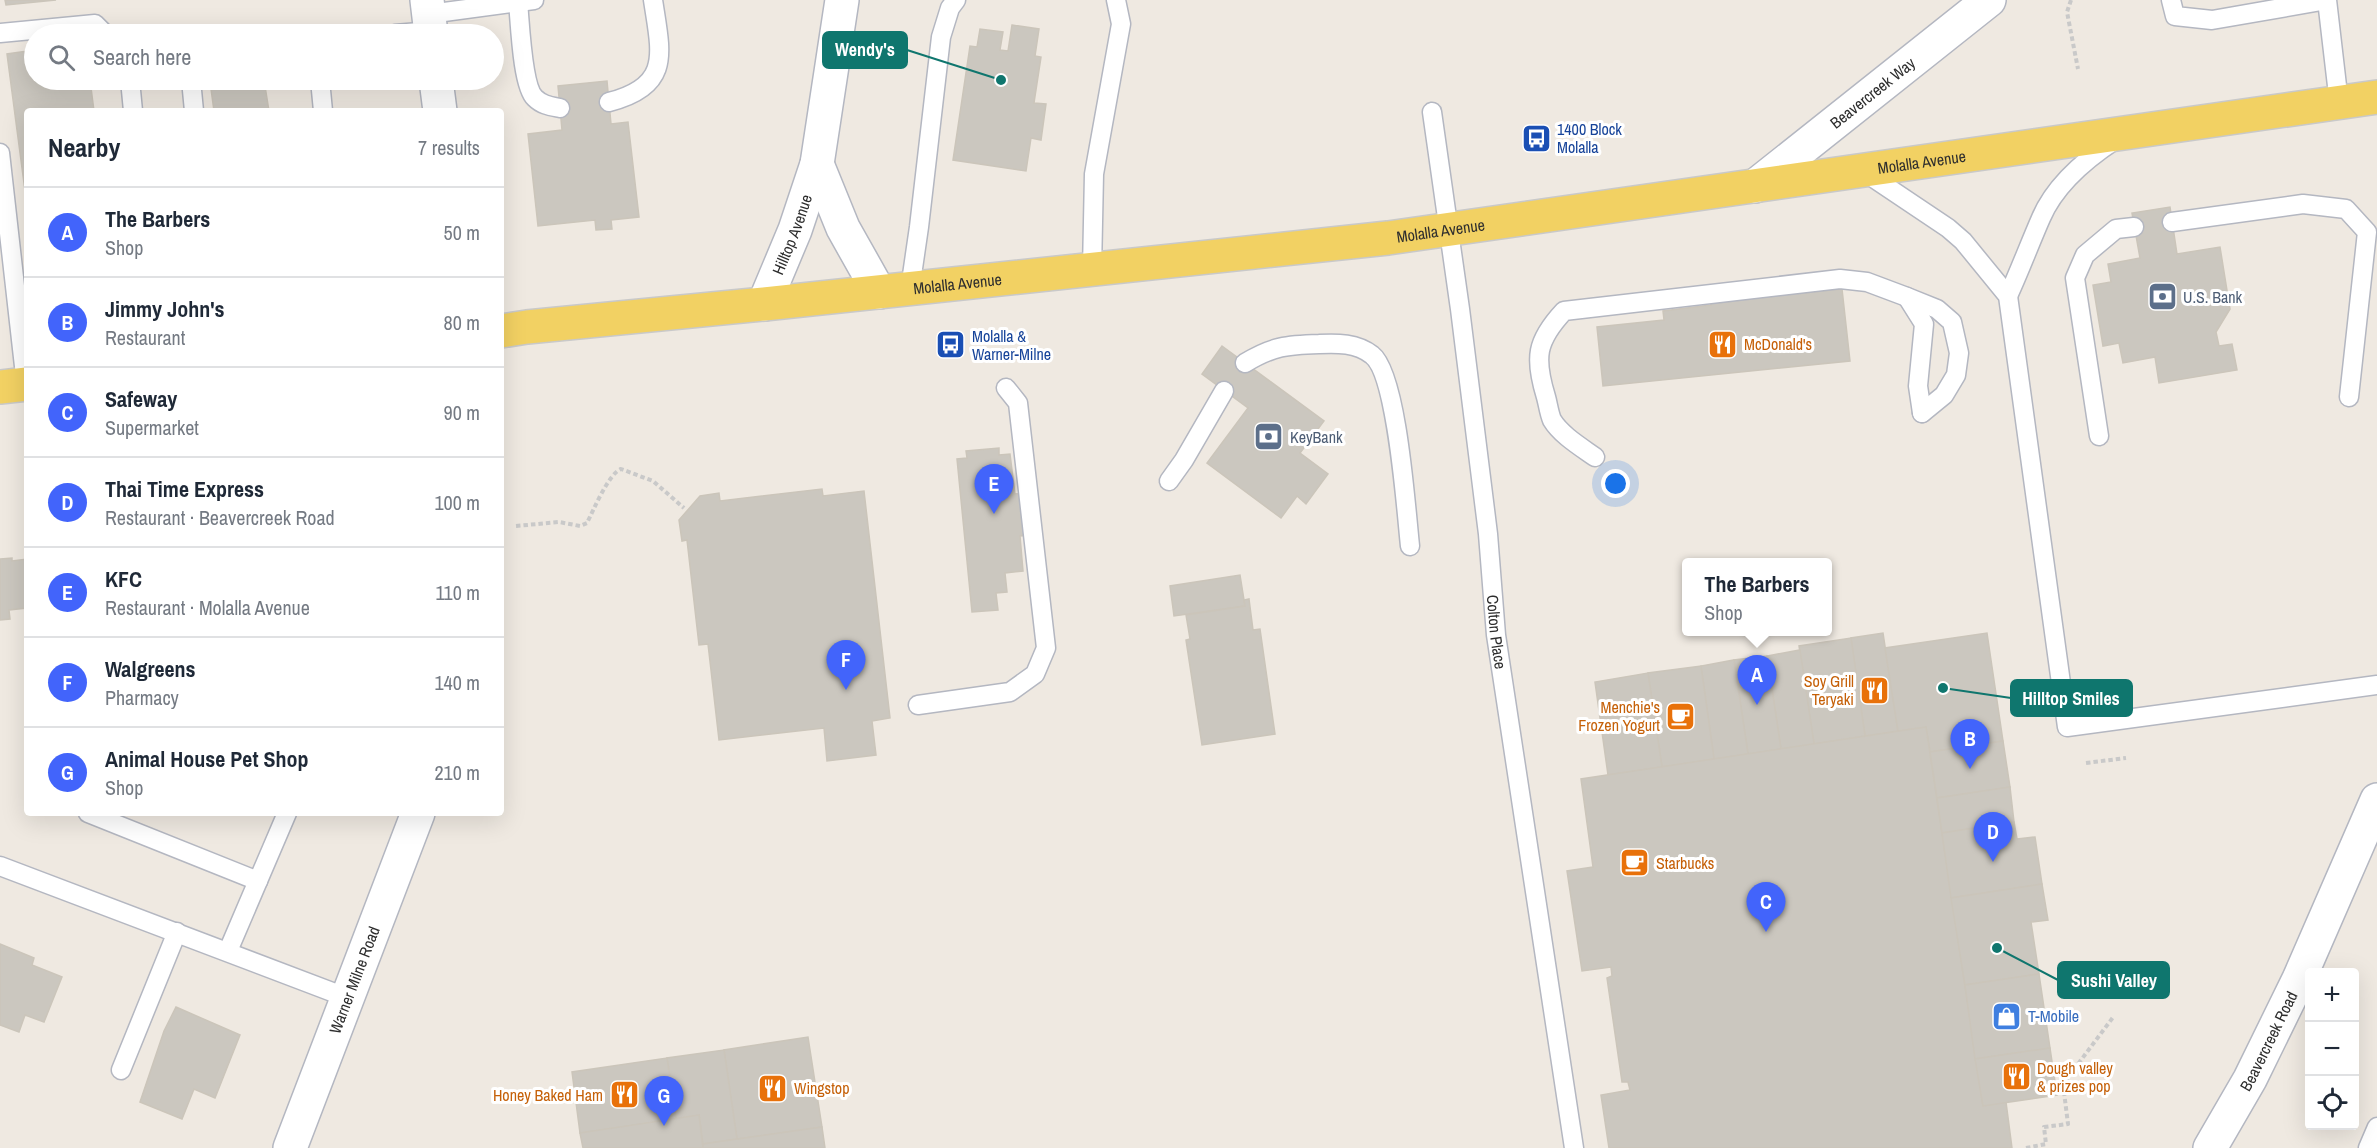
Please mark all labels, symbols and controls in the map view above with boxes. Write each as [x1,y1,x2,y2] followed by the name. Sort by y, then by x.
[24,24,504,90] search box
[823,32,907,68] callout: Wendy's
[835,37,895,62] text: Wendy's
[45,41,78,74] icon: search
[93,42,191,72] text: Search here
[1825,52,1920,133] street label: Beavercreek Way
[1557,118,1622,158] place label: 1400 Block Molalla
[1520,122,1552,154] bus stop icon: 1400 Block Molalla
[48,130,120,165] text: Nearby
[418,134,480,161] text: 7 results
[1876,145,1967,179] street label: Molalla Avenue
[767,191,817,278] street label: Hilltop Avenue
[105,204,210,234] text: The Barbers
[1395,213,1486,248] street label: Molalla Avenue
[62,219,73,246] text: A
[444,219,480,246] text: 50 m
[105,234,143,261] text: Shop
[912,268,1003,299] street label: Molalla Avenue
[2146,281,2178,313] bank icon: U.S. Bank
[2183,286,2243,308] place label: U.S. Bank
[105,294,225,324] text: Jimmy John's
[62,309,73,336] text: B
[444,309,480,336] text: 80 m
[105,324,185,351] text: Restaurant
[972,325,1051,365] place label: Molalla & Warner-Milne
[1707,328,1739,360] restaurant icon: McDonald's
[935,329,967,361] bus stop icon: Molalla & Warner-Milne
[1744,333,1812,355] place label: McDonald's
[105,384,177,414] text: Safeway
[62,399,73,426] text: C
[444,399,480,426] text: 90 m
[105,414,199,441] text: Supermarket
[1253,421,1285,453] bank icon: KeyBank
[1290,426,1343,448] place label: KeyBank
[974,464,1014,514] pin: E
[1601,469,1630,498] your location
[105,474,264,504] text: Thai Time Express
[62,489,73,516] text: D
[434,489,480,516] text: 100 m
[105,504,335,531] text: Restaurant · Beavercreek Road
[1682,558,1832,636] popup
[105,564,142,594] text: KFC
[1704,569,1810,599] text: The Barbers
[62,579,73,606] text: E
[436,579,480,606] text: 110 m
[105,594,310,621] text: Restaurant · Molalla Avenue
[1482,594,1512,670] street label: Colton Place
[1704,599,1743,626] text: Shop
[826,640,866,690] pin: F
[105,654,196,684] text: Walgreens
[1738,656,1776,705] pin: A
[62,669,73,696] text: F
[434,669,480,696] text: 140 m
[1804,670,1854,710] place label: Soy Grill Teryaki
[1859,674,1891,706] restaurant icon: Soy Grill Teryaki
[2011,680,2132,716] callout: Hilltop Smiles
[105,684,179,711] text: Pharmacy
[2022,686,2120,711] text: Hilltop Smiles
[1578,696,1660,736] place label: Menchie's Frozen Yogurt
[1665,700,1697,732] cafe icon: Menchie's Frozen Yogurt
[1950,720,1990,769] pin: B
[105,744,309,774] text: Animal House Pet Shop
[61,759,74,786] text: G
[434,759,480,786] text: 210 m
[105,774,143,801] text: Shop
[1974,812,2012,862] pin: D
[1619,847,1651,879] cafe icon: Starbucks
[1656,852,1714,874] place label: Starbucks
[1746,882,1786,932] pin: C
[324,923,385,1037] street label: Warner Milne Road
[2058,962,2169,998] callout: Sushi Valley
[2071,968,2158,993] text: Sushi Valley
[2305,968,2359,1130] map controls
[2305,968,2359,1022] button: +
[2234,987,2302,1095] street label: Beavercreek Road
[1991,1000,2023,1032] shop icon: T-Mobile
[2028,1005,2079,1027] place label: T-Mobile
[2305,1022,2359,1076] button: −
[2037,1057,2113,1097] place label: Dough valley & prizes pop
[2000,1061,2032,1093] restaurant icon: Dough valley & prizes pop
[757,1072,789,1104] restaurant icon: Wingstop
[644,1076,684,1126] pin: G
[2305,1076,2359,1130] button: locate
[794,1077,849,1099] place label: Wingstop
[608,1079,640,1111] restaurant icon: Honey Baked Ham
[493,1084,603,1106] place label: Honey Baked Ham

